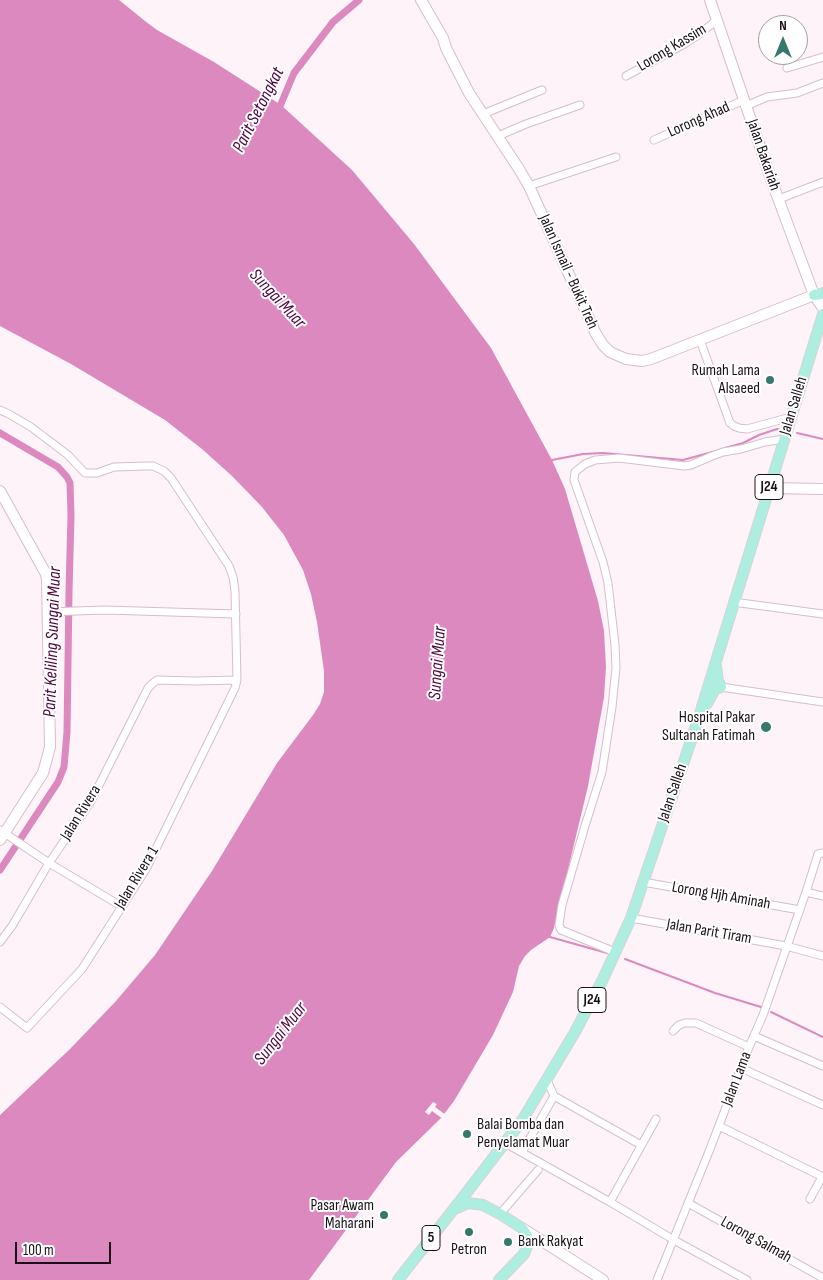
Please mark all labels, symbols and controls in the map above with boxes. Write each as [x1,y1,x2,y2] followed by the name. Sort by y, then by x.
[758,15,808,65] north arrow
[779,17,787,34] text: N
[634,20,710,76] street label: Lorong Kassim
[228,64,290,156] water label: Parit Setongkat
[665,98,733,142] street label: Lorong Ahad
[742,117,784,193] street label: Jalan Bakariah
[534,212,602,332] street label: Jalan Ismail - Bukit Treh
[244,265,310,333] water label: Sungai Muar
[692,361,760,399] place label: Rumah Lama Alsaeed
[764,374,776,386] marker: Rumah Lama Alsaeed
[776,374,812,438] street label: Jalan Salleh
[755,474,783,500] road number: J24
[40,566,66,718] water label: Parit Keliling Sungai Muar
[425,626,451,700] water label: Sungai Muar
[662,708,755,746] place label: Hospital Pakar Sultanah Fatimah
[759,720,773,734] marker: Hospital Pakar Sultanah Fatimah
[654,761,692,825] street label: Jalan Salleh
[57,782,105,844] street label: Jalan Rivera
[111,843,163,913] street label: Jalan Rivera 1
[670,878,772,914] street label: Lorong Hjh Aminah
[665,915,753,949] street label: Jalan Parit Tiram
[578,988,606,1012] road number: J24
[250,998,312,1070] water label: Sungai Muar
[718,1049,756,1109] street label: Jalan Lama
[477,1115,569,1153] place label: Balai Bomba dan Penyelamat Muar
[461,1128,473,1140] marker: Balai Bomba dan Penyelamat Muar
[310,1196,374,1234] place label: Pasar Awam Maharani
[378,1209,390,1221] marker: Pasar Awam Maharani
[717,1213,795,1267] street label: Lorong Salmah
[422,1226,440,1250] road number: 5
[463,1226,475,1238] marker: Petron
[18,1232,114,1264] scale bar
[518,1232,583,1252] place label: Bank Rakyat
[502,1236,514,1248] marker: Bank Rakyat
[451,1240,487,1260] place label: Petron
[23,1241,54,1260] text: 100 m

